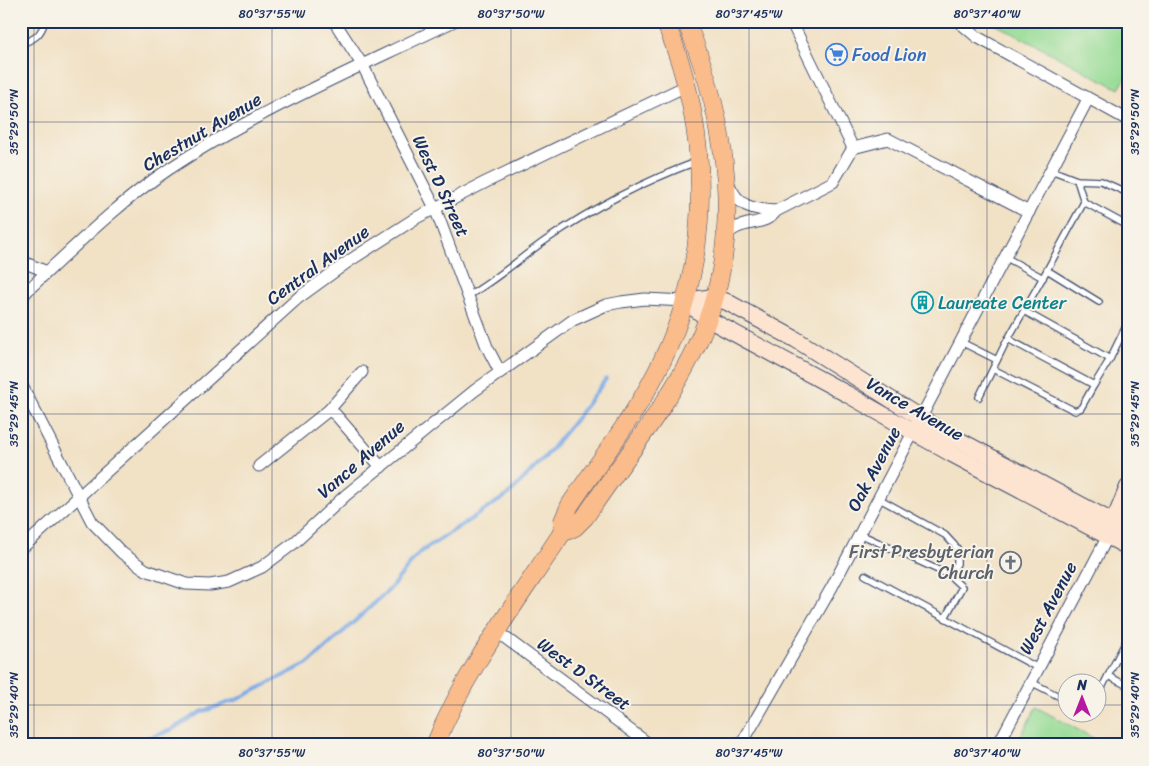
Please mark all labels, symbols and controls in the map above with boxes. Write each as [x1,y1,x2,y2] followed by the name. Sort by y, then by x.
[239,3,306,25] text: 80°37'55"W
[477,3,545,25] text: 80°37'50"W
[716,3,783,25] text: 80°37'45"W
[953,3,1021,25] text: 80°37'40"W
[852,39,927,71] place label: Food Lion
[824,43,848,67] supermarket icon: Food Lion
[136,84,268,180] street label: Chestnut Avenue
[3,88,25,155] text: 35°29'50"N
[1124,88,1146,155] text: 35°29'50"N
[403,129,479,243] street label: West D Street
[259,216,377,314] street label: Central Avenue
[938,287,1068,319] place label: Laureate Center
[910,291,934,315] building icon: Laureate Center
[860,368,970,450] street label: Vance Avenue
[3,380,25,447] text: 35°29'45"N
[1124,380,1146,447] text: 35°29'45"N
[310,411,412,507] street label: Vance Avenue
[838,420,910,518] street label: Oak Avenue
[849,536,994,589] place label: First Presbyterian Church
[998,550,1022,574] church icon: First Presbyterian Church
[1010,555,1086,661] street label: West Avenue
[530,629,638,719] street label: West D Street
[3,671,25,738] text: 35°29'40"N
[1124,671,1146,738] text: 35°29'40"N
[1076,673,1087,698] text: N
[1056,674,1106,724] north arrow
[239,742,306,764] text: 80°37'55"W
[477,742,545,764] text: 80°37'50"W
[716,742,783,764] text: 80°37'45"W
[953,742,1021,764] text: 80°37'40"W

